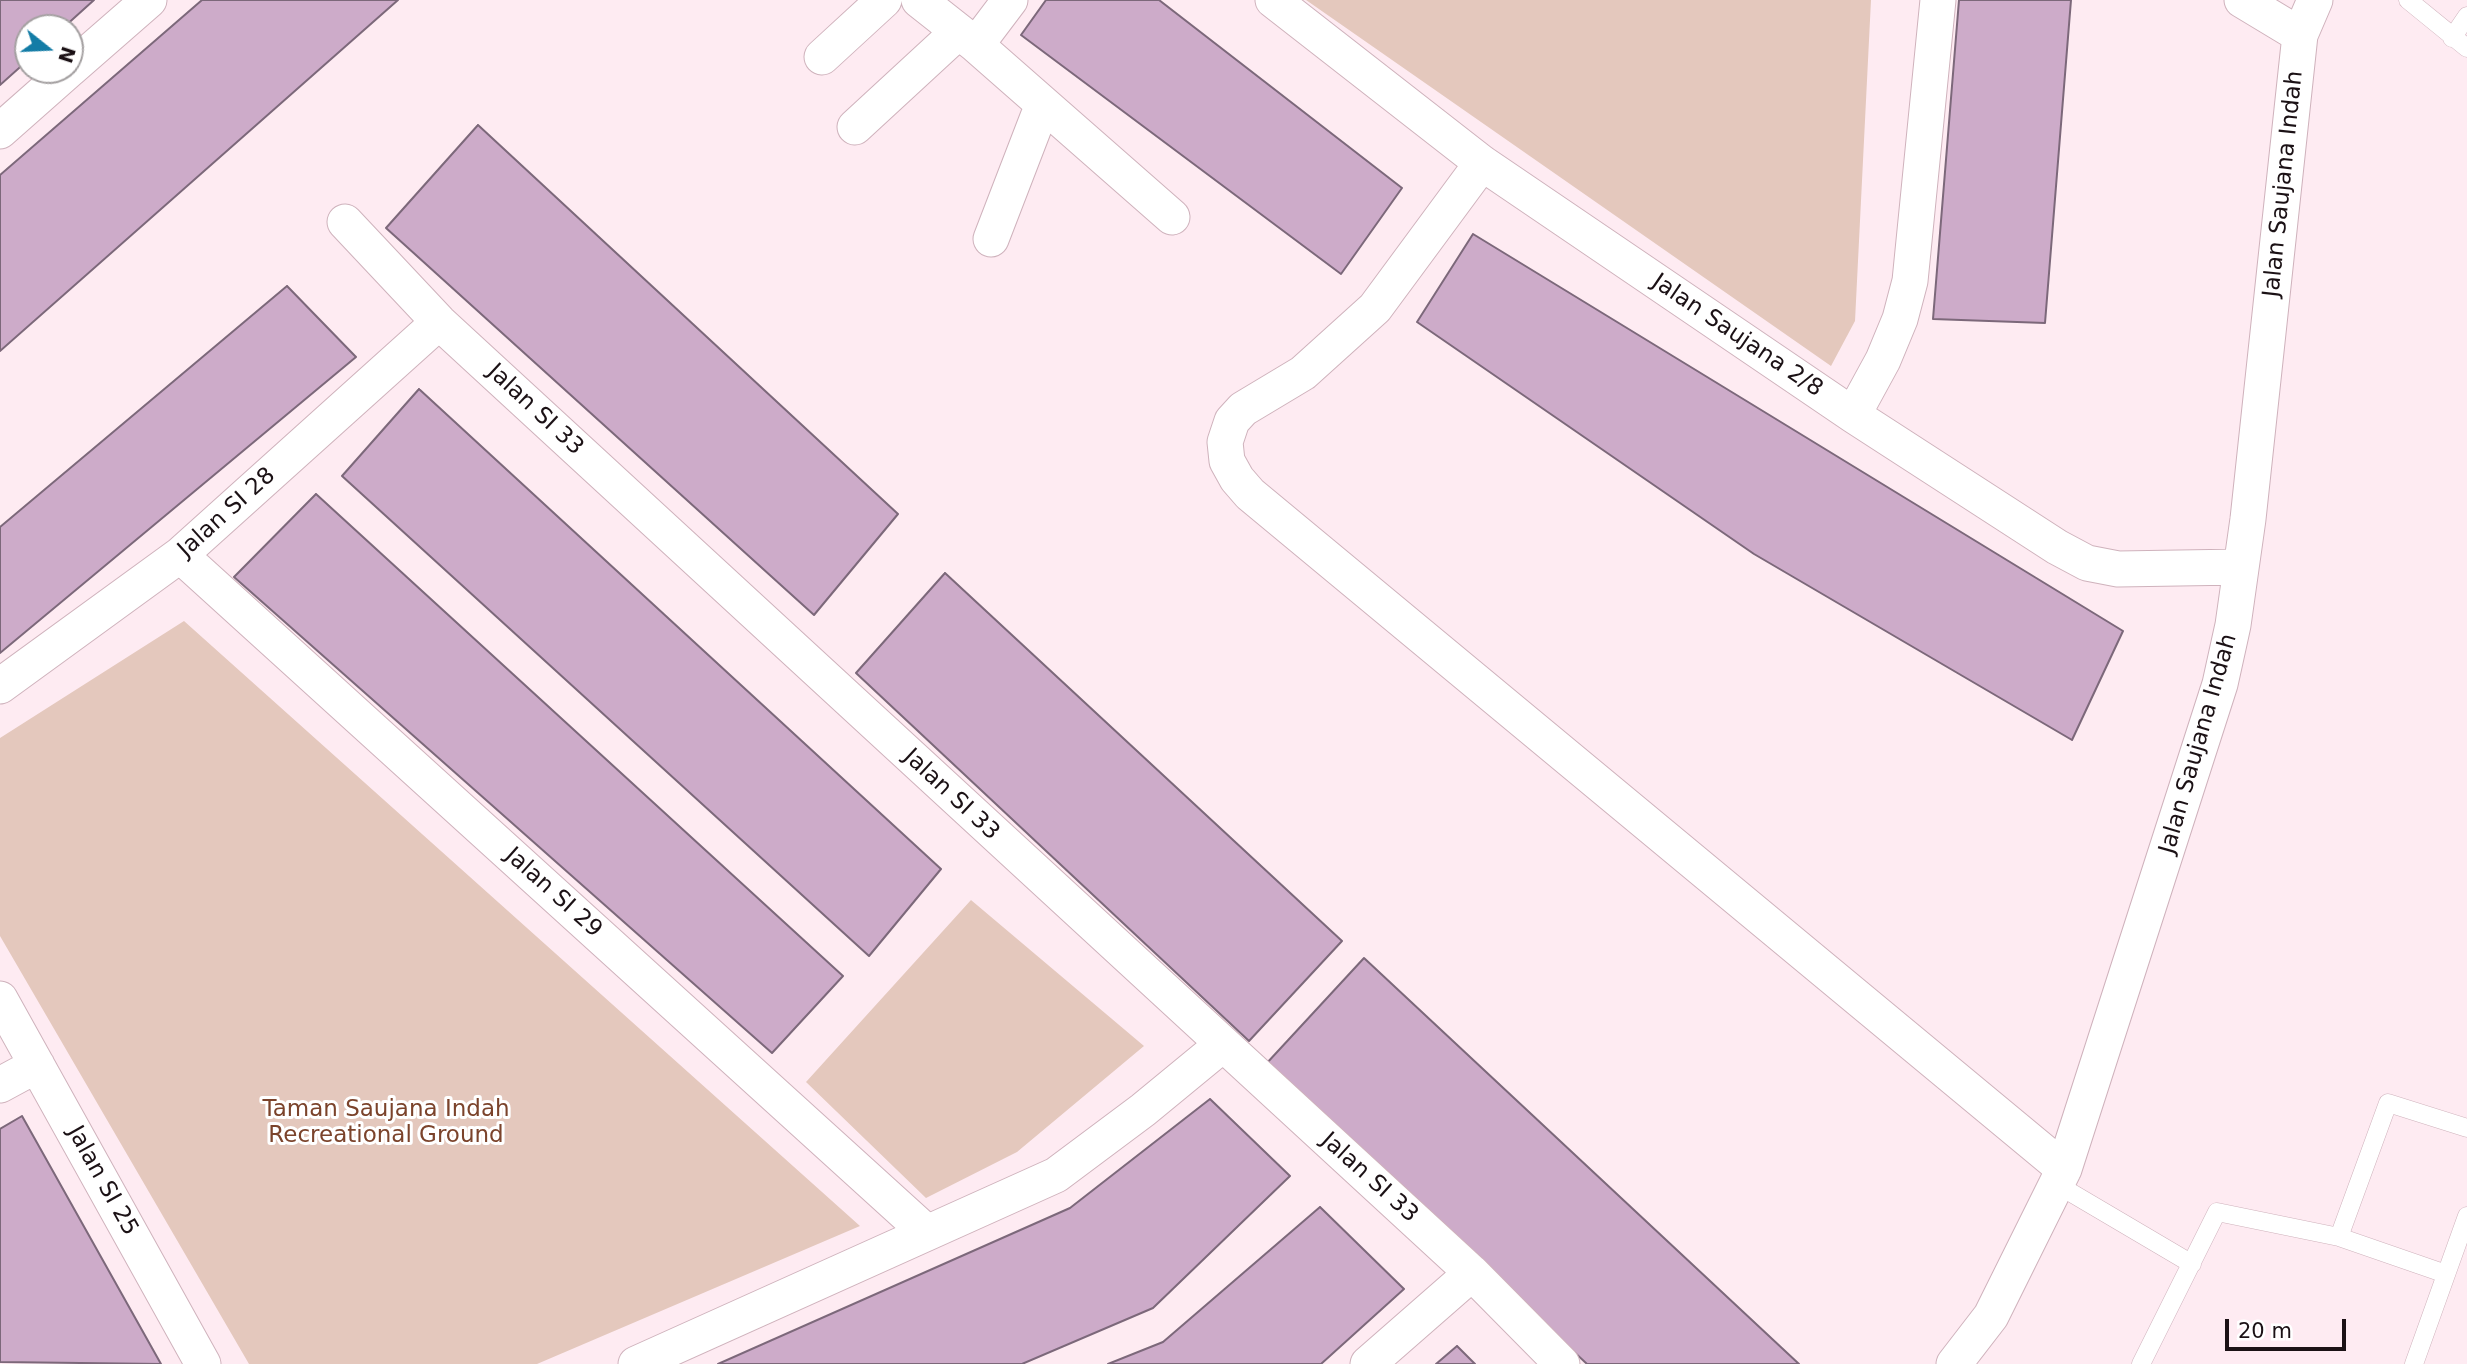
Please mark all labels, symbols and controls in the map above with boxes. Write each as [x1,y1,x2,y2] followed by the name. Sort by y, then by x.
[14,14,84,84] north arrow
[54,44,80,66] text: N
[2258,69,2310,299] street label: Jalan Saujana Indah
[1646,269,1828,403] street label: Jalan Saujana 2/8
[481,359,589,461] street label: Jalan SI 33
[173,462,281,564] street label: Jalan SI 28
[2154,631,2244,857] street label: Jalan Saujana Indah
[897,744,1005,846] street label: Jalan SI 33
[499,842,607,944] street label: Jalan SI 29
[262,1096,510,1150] park label: Taman Saujana Indah Recreational Ground
[61,1121,143,1241] street label: Jalan SI 25
[1315,1127,1423,1229] street label: Jalan SI 33
[2229,1304,2350,1348] scale bar
[2238,1319,2292,1343] text: 20 m

